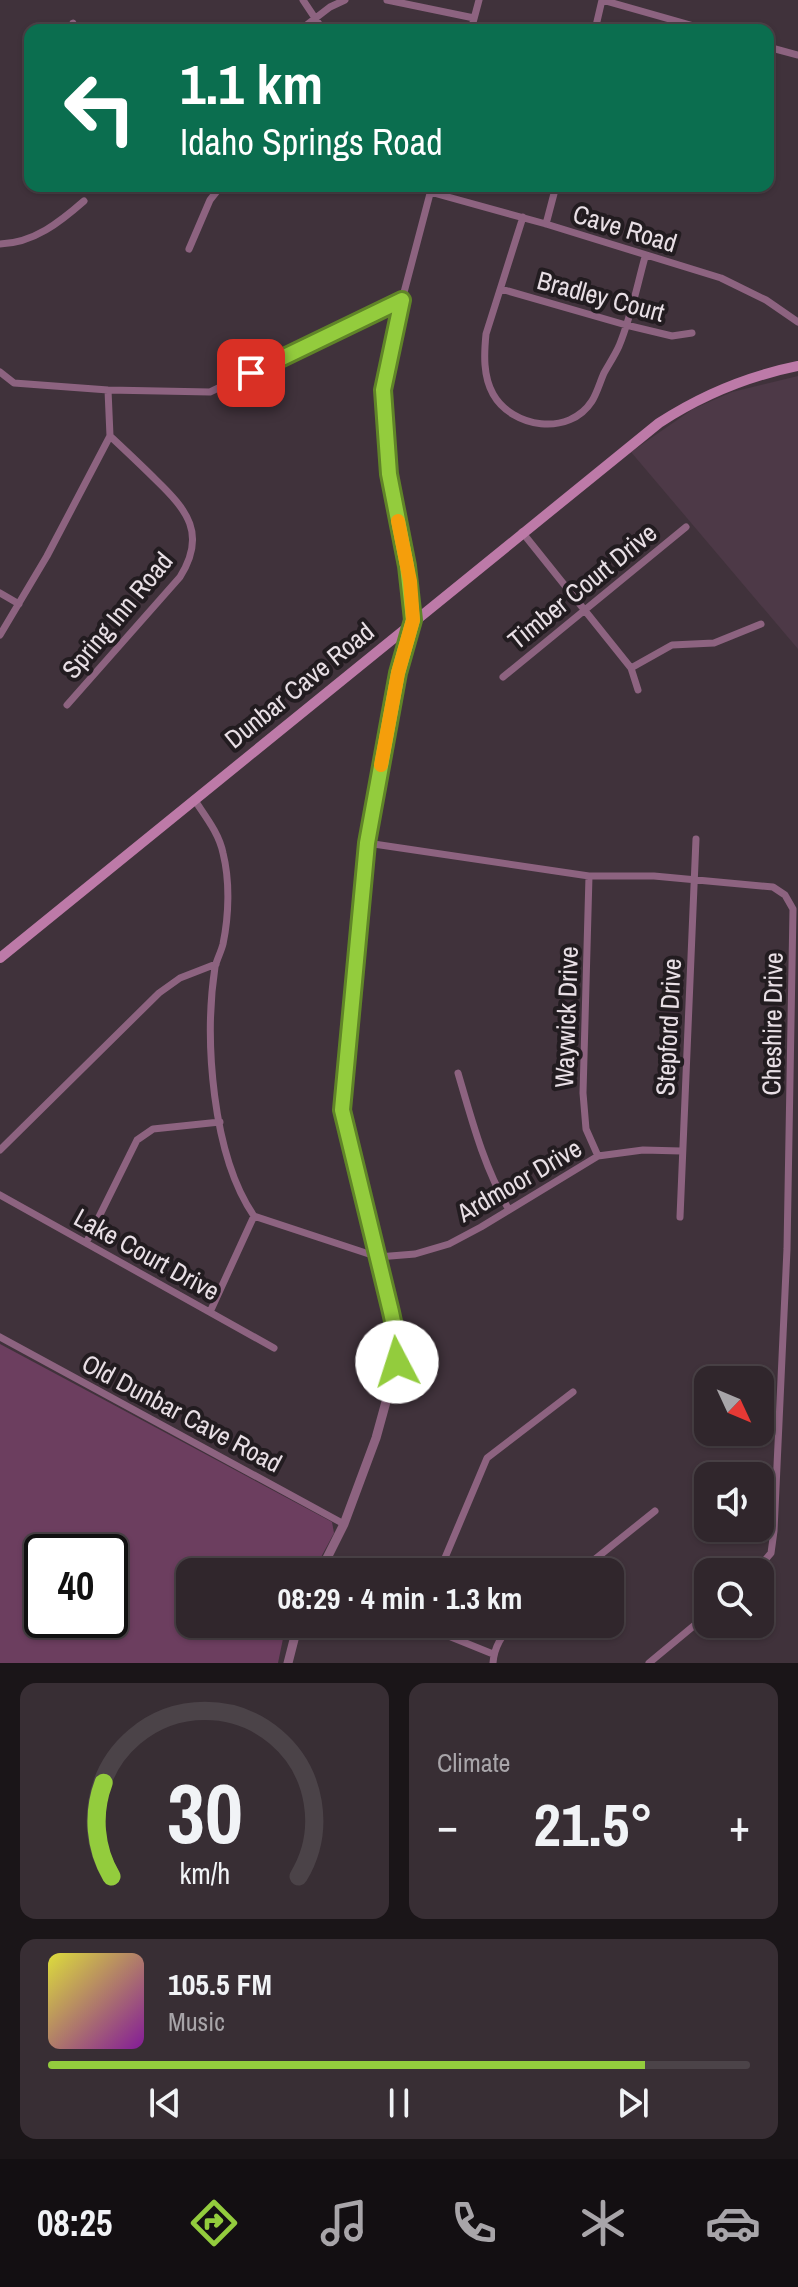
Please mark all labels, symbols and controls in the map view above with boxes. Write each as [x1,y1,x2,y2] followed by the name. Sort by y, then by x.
[180,46,323,121] text: 1.1 km
[48,56,152,160] icon: left
[180,118,443,166] text: Idaho Springs Road
[569,196,681,260] street label: Cave Road
[534,262,669,330] street label: Bradley Court
[217,339,285,407] pin
[229,351,273,395] icon: arrive
[500,515,664,657] street label: Timber Court Drive
[54,544,180,686] street label: Spring Inn Road
[217,614,381,756] street label: Dunbar Cave Road
[546,946,586,1088] street label: Waywick Drive
[753,952,791,1096] street label: Cheshire Drive
[647,957,689,1097] street label: Stepford Drive
[449,1130,588,1230] street label: Ardmoor Drive
[68,1200,226,1308] street label: Lake Court Drive
[355,1320,439,1404] position arrow
[76,1346,288,1480] street label: Old Dunbar Cave Road
[694,1366,774,1446] north arrow
[694,1366,774,1638] map controls
[694,1462,774,1542] button: sound
[24,1534,128,1638] speed limit sign: 40
[694,1558,774,1638] button: search
[278,1578,522,1618] text: 08:29 · 4 min · 1.3 km
[437,1745,510,1780] text: Climate
[167,1757,242,1869] text: 30
[534,1784,653,1865] text: 21.5°
[437,1795,458,1855] text: −
[729,1795,750,1855] text: +
[179,1854,230,1893] text: km/h
[168,1964,272,2004] text: 105.5 FM
[168,2004,225,2039] text: Music
[143,2081,187,2125] icon: previous
[377,2081,421,2125] icon: pause
[611,2081,655,2125] icon: next
[186,2195,242,2251] icon: directions
[316,2195,372,2251] icon: music
[446,2195,502,2251] icon: phone
[575,2195,631,2251] icon: climate
[705,2195,761,2251] icon: car
[37,2199,112,2247] text: 08:25

